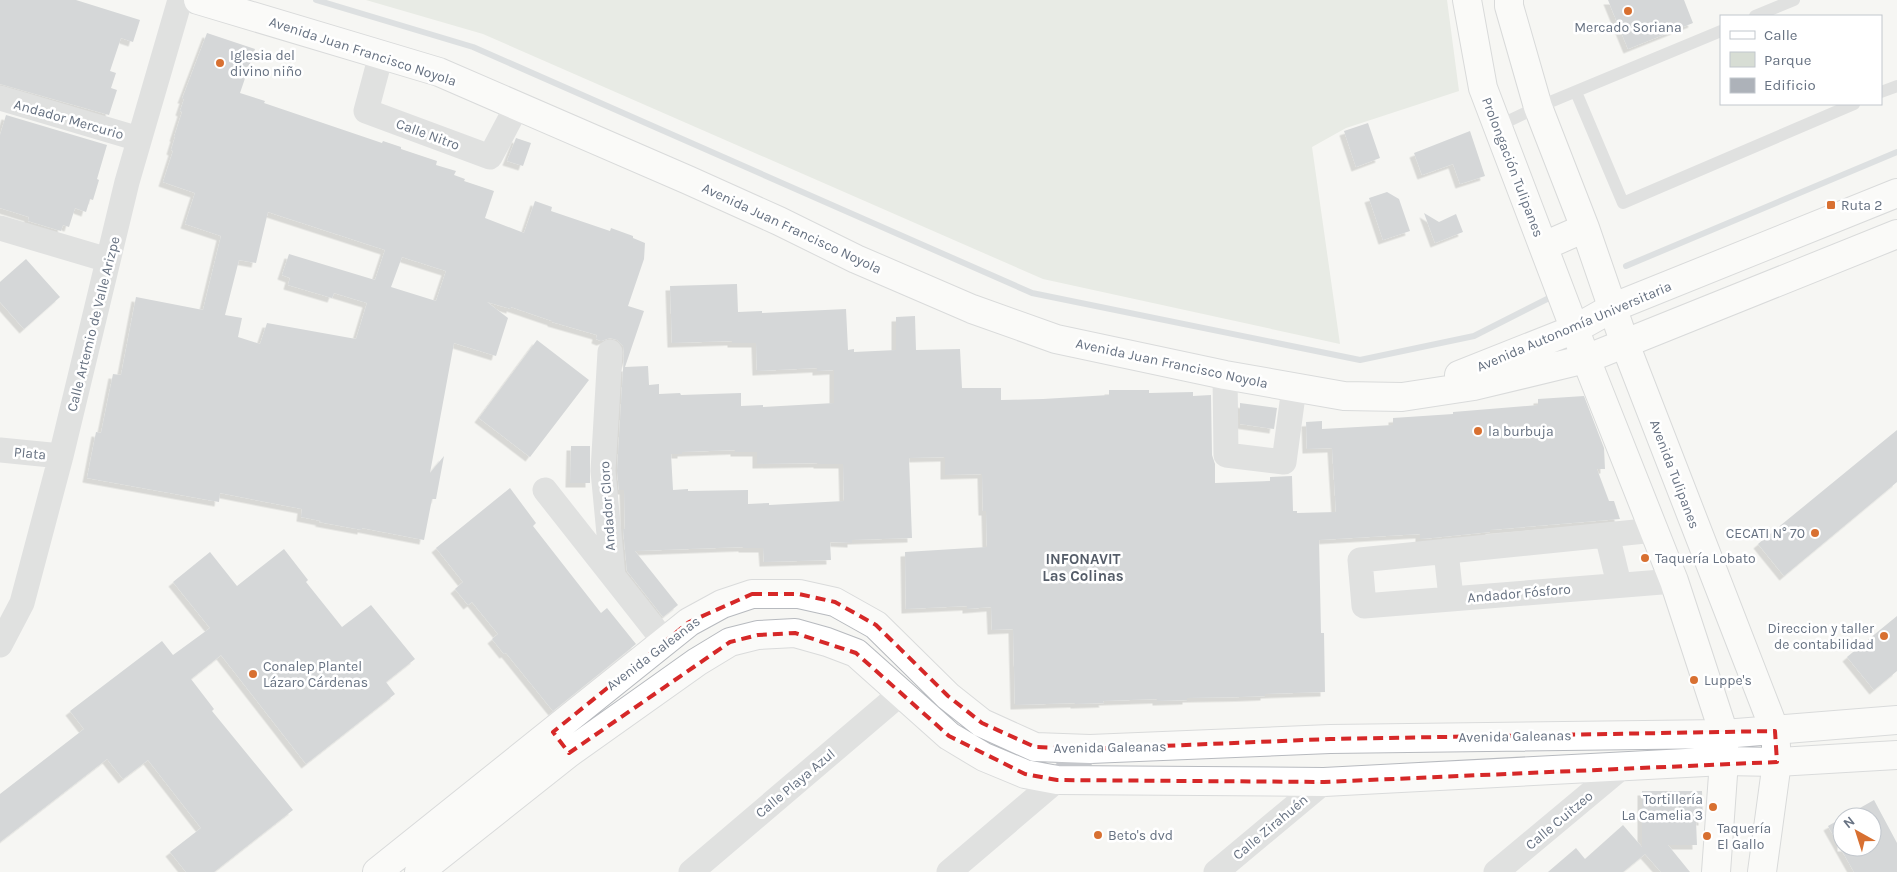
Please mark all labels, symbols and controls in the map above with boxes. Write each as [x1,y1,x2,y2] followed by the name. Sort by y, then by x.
[1622,5,1634,17] marker: Mercado Soriana
[267,13,459,90] street label: Avenida Juan Francisco Noyola
[1720,15,1882,105] legend
[1574,19,1682,36] place label: Mercado Soriana
[1764,26,1798,44] text: Calle
[230,47,302,80] place label: Iglesia del divino niño
[1764,51,1812,69] text: Parque
[214,57,226,69] marker: Iglesia del divino niño
[1764,76,1816,94] text: Edificio
[1478,95,1547,240] street label: Prolongación Tulipanes
[12,96,126,143] street label: Andador Mercurio
[394,115,462,154] street label: Calle Nitro
[699,179,884,278] street label: Avenida Juan Francisco Noyola
[1841,197,1882,214] place label: Ruta 2
[1825,199,1837,211] marker: Ruta 2
[63,235,124,414] street label: Calle Artemio de Valle Arizpe
[1474,278,1674,375] street label: Avenida Autonomía Universitaria
[1074,335,1270,392] street label: Avenida Juan Francisco Noyola
[1646,417,1703,531] street label: Avenida Tulipanes
[1488,423,1554,440] place label: la burbuja
[1472,425,1484,437] marker: la burbuja
[13,444,47,463] street label: Plata
[596,461,619,551] street label: Andador Cloro
[1726,525,1805,542] place label: CECATI N° 70
[1809,527,1821,539] marker: CECATI N° 70
[1042,550,1124,585] district label: INFONAVIT Las Colinas
[1655,550,1756,567] place label: Taquería Lobato
[1639,552,1651,564] marker: Taquería Lobato
[1467,581,1571,606] street label: Andador Fósforo
[603,613,704,694] street label: Avenida Galeanas
[1767,620,1875,653] place label: Direccion y taller de contabilidad
[1878,630,1890,642] marker: Direccion y taller de contabilidad
[263,658,368,691] place label: Conalep Plantel Lázaro Cárdenas
[247,668,259,680] marker: Conalep Plantel Lázaro Cárdenas
[1704,672,1752,689] place label: Luppe's
[1688,674,1700,686] marker: Luppe's
[1458,727,1572,746] street label: Avenida Galeanas
[1053,738,1167,757] street label: Avenida Galeanas
[752,745,839,822] street label: Calle Playa Azul
[1522,787,1596,853] street label: Calle Cuitzeo
[1229,791,1311,864] street label: Calle Zirahuén
[1621,791,1703,824] place label: Tortillería La Camelia 3
[1707,801,1719,813] marker: Tortillería La Camelia 3
[1832,807,1882,857] north arrow
[1840,813,1858,832] text: N
[1717,820,1771,853] place label: Taquería El Gallo
[1108,827,1173,844] place label: Beto's dvd
[1092,829,1104,841] marker: Beto's dvd
[1701,830,1713,842] marker: Taquería El Gallo

